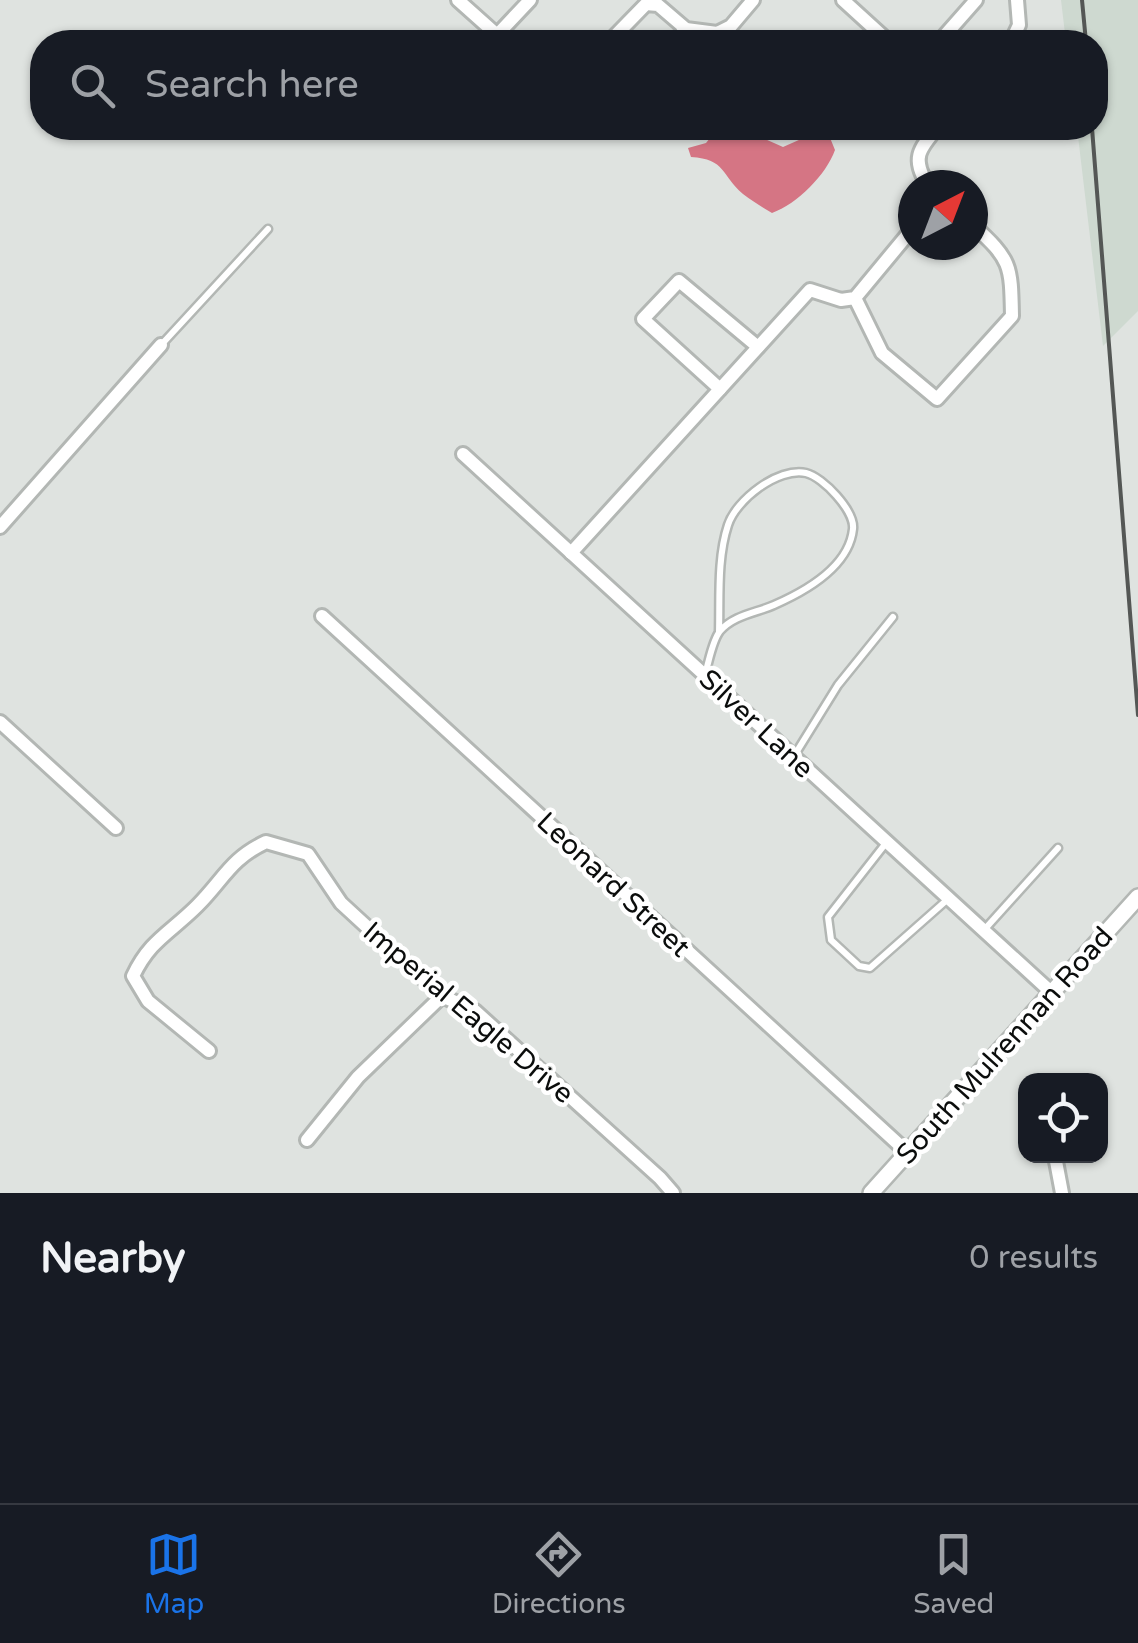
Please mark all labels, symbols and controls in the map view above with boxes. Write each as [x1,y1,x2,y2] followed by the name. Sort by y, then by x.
[30,30,1108,140] search box
[65,58,120,113] icon: search
[145,62,359,108] text: Search here
[898,170,988,260] north arrow
[692,662,821,785] street label: Silver Lane
[530,805,697,965] street label: Leonard Street
[356,915,581,1111] street label: Imperial Eagle Drive
[889,920,1120,1171] street label: South Mulrennan Road
[1018,1073,1108,1163] map controls
[1018,1073,1108,1163] button: locate
[40,1233,185,1284] text: Nearby
[969,1239,1098,1277] text: 0 results
[144,1527,204,1621] tab: Map
[492,1527,626,1621] tab: Directions
[913,1527,994,1621] tab: Saved

